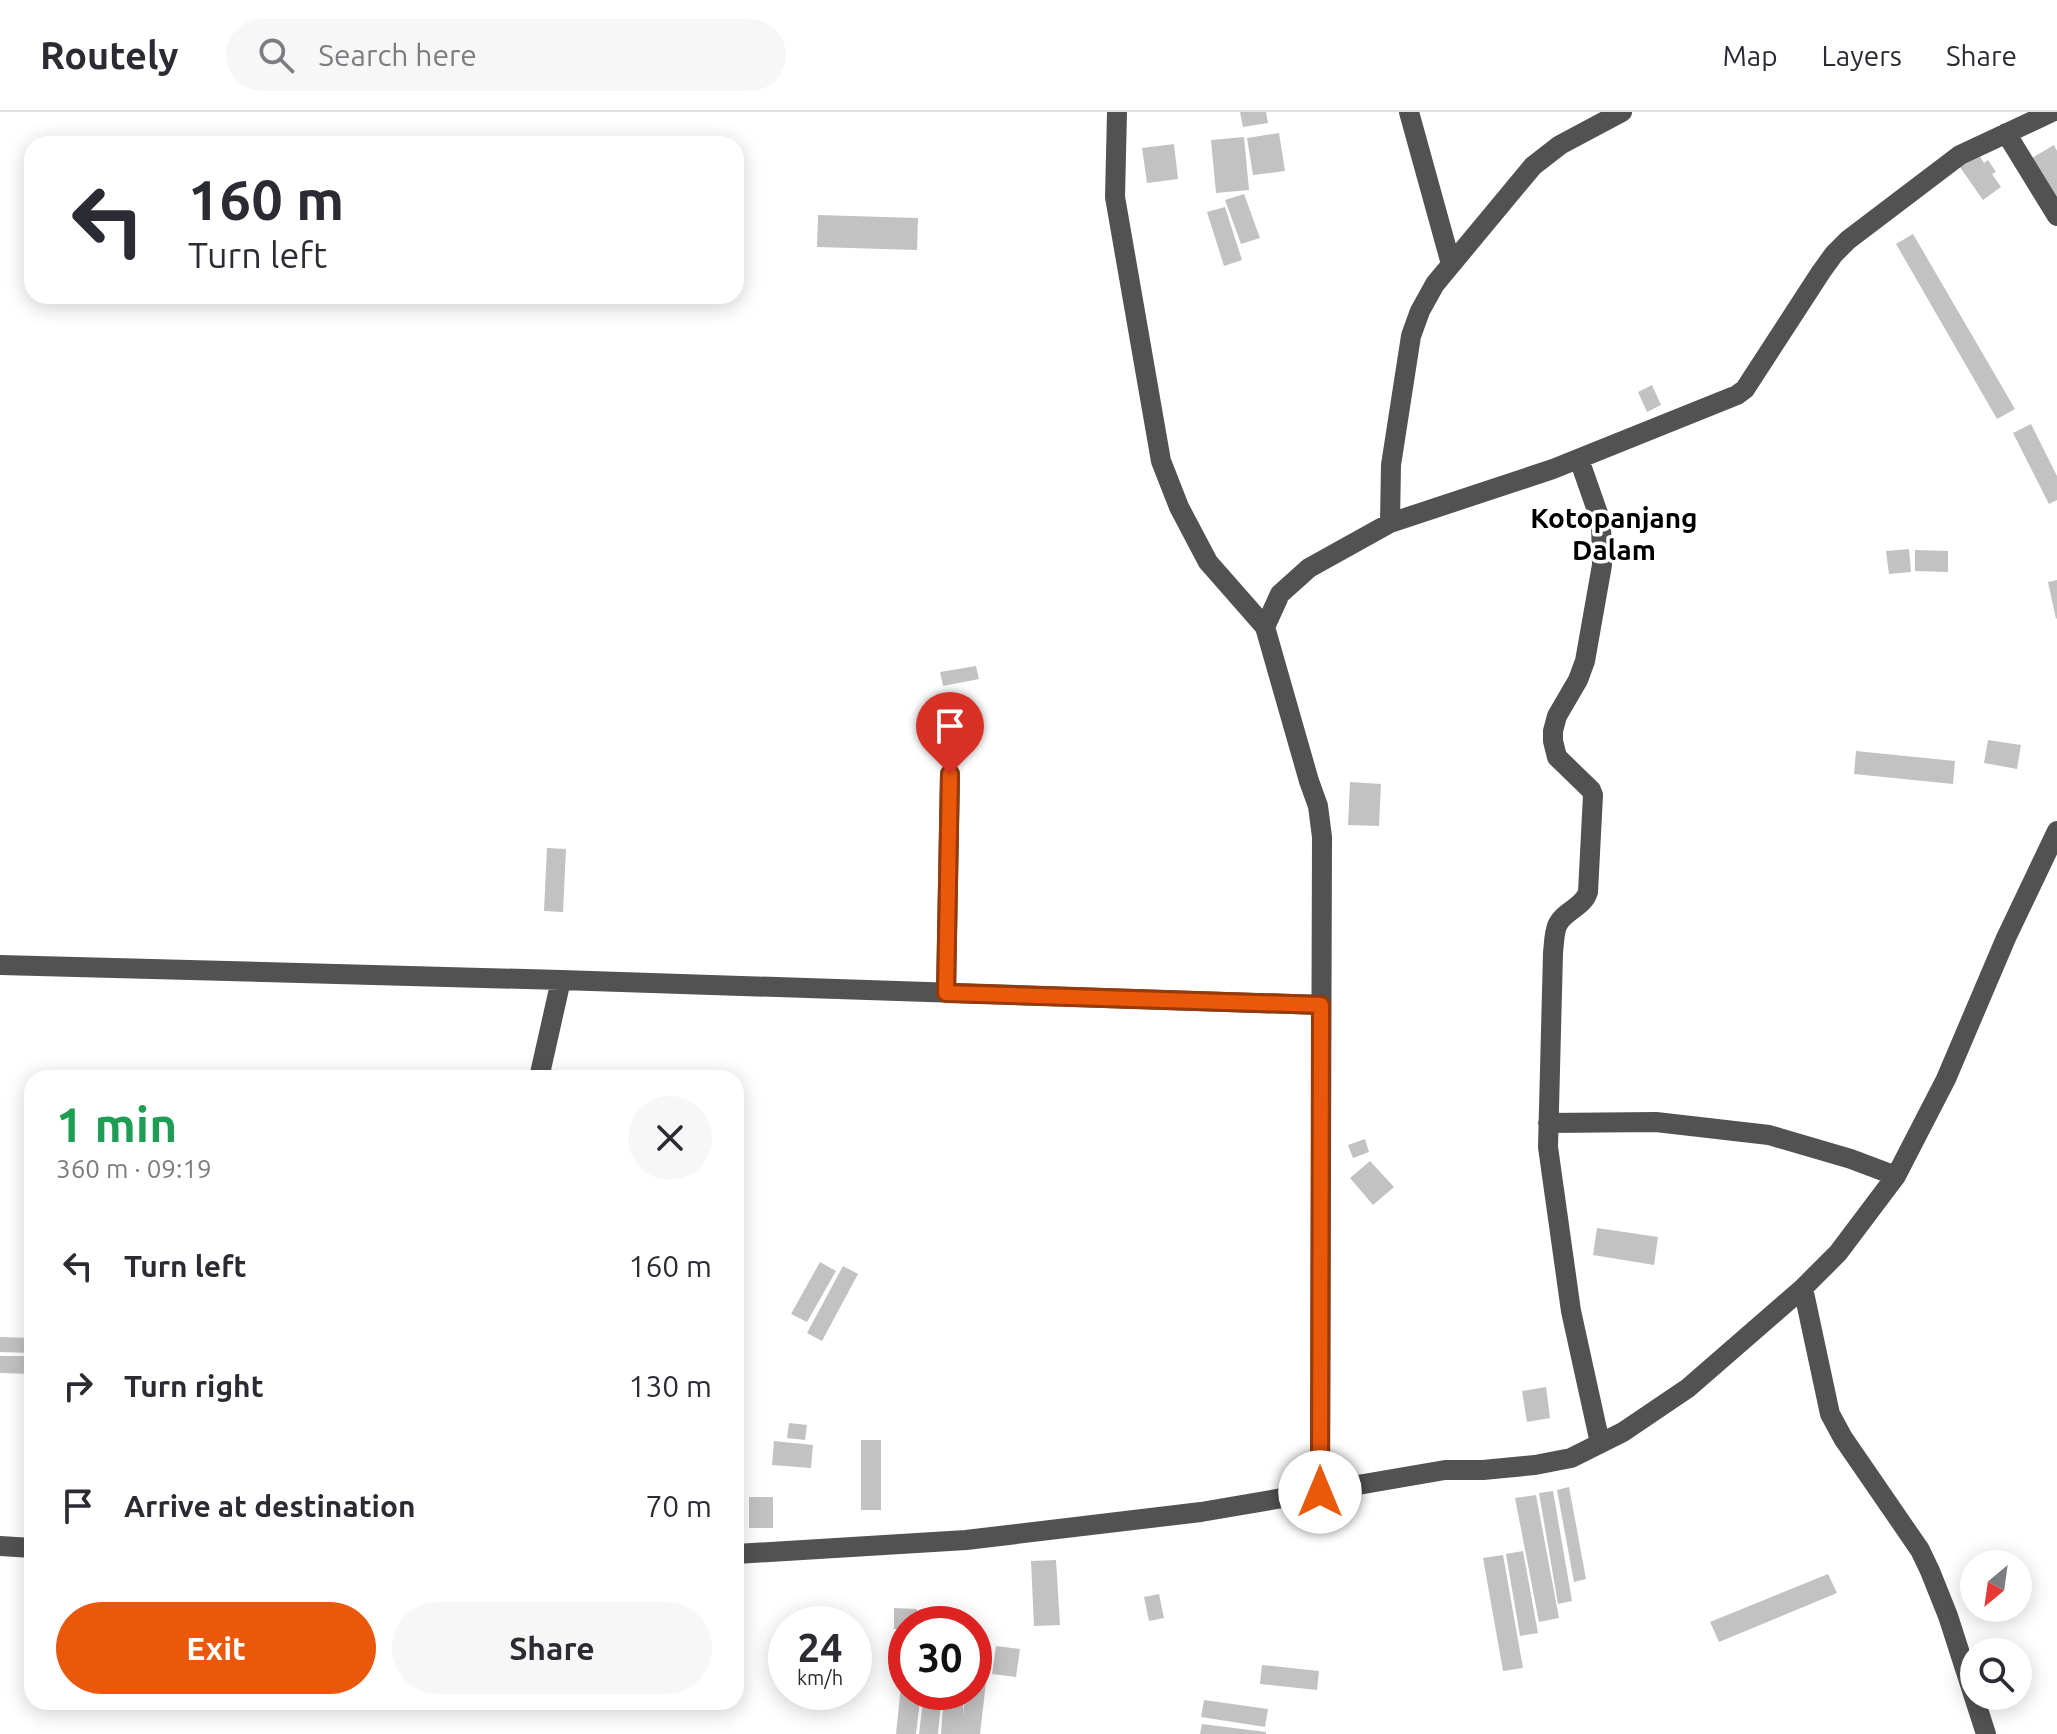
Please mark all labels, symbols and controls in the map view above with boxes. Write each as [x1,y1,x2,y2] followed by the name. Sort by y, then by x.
[226,19,786,91] search box
[254,33,298,77] icon: search
[40,34,178,76] text: Routely
[318,38,477,72] text: Search here
[1722,40,1778,71] text: Map
[1822,40,1902,71] text: Layers
[1946,40,2017,71] text: Share
[56,168,160,272] icon: left
[188,168,344,231] text: 160 m
[188,234,327,275] text: Turn left
[1530,502,1698,565] district label: Kotopanjang Dalam
[916,692,984,774] pin
[928,704,972,748] icon: arrive
[628,1096,712,1180] button: close
[56,1097,177,1151] text: 1 min
[56,1154,212,1183] text: 360 m · 09:19
[56,1244,100,1288] icon: left
[124,1249,246,1283] text: Turn left
[628,1249,712,1283] text: 160 m
[56,1364,100,1408] icon: right
[124,1369,264,1403] text: Turn right
[628,1369,712,1403] text: 130 m
[1278,1450,1362,1534] position arrow
[56,1484,100,1528] icon: arrive
[124,1489,416,1523] text: Arrive at destination
[645,1489,712,1523] text: 70 m
[1960,1550,2032,1622] north arrow
[1960,1550,2032,1710] map controls
[56,1602,376,1694] button: Exit
[392,1602,712,1694] button: Share
[888,1606,992,1710] speed limit sign: 30
[797,1625,843,1670] text: 24
[1960,1638,2032,1710] button: search
[797,1666,843,1689] text: km/h

